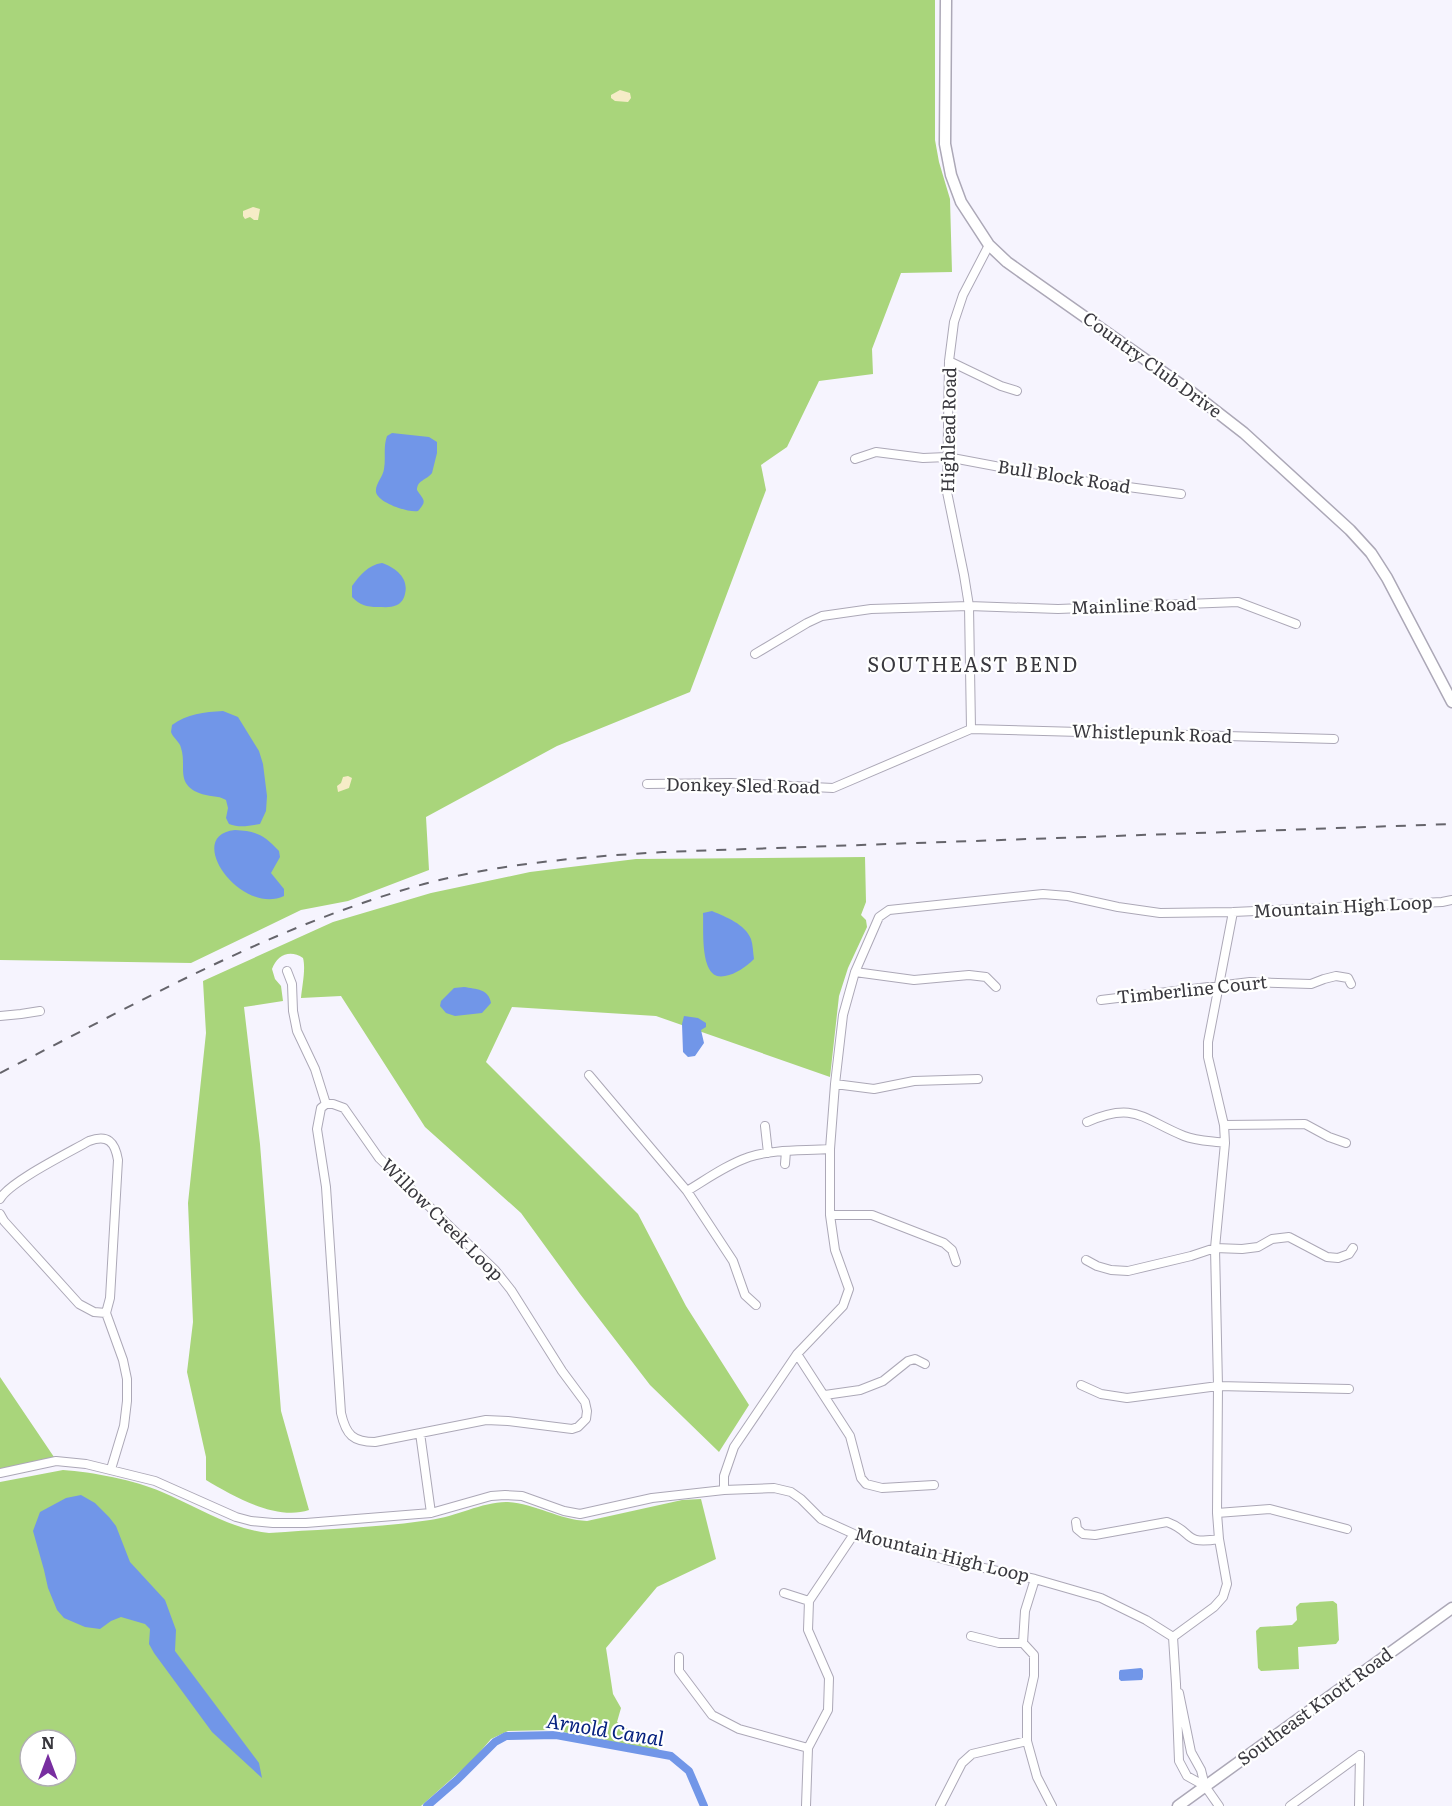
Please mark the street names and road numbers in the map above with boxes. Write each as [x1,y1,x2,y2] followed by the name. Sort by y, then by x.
[1078,304,1228,424] street label: Country Club Drive
[933,367,962,493] street label: Highlead Road
[996,452,1133,499] street label: Bull Block Road
[1071,589,1197,620] street label: Mainline Road
[1071,716,1233,749] street label: Whistlepunk Road
[666,770,820,799] street label: Donkey Sled Road
[1253,887,1433,924] street label: Mountain High Loop
[1115,967,1269,1010] street label: Timberline Court
[376,1151,511,1286] street label: Willow Creek Loop
[852,1519,1033,1588] street label: Mountain High Loop
[1231,1640,1397,1771] street label: Southeast Knott Road

